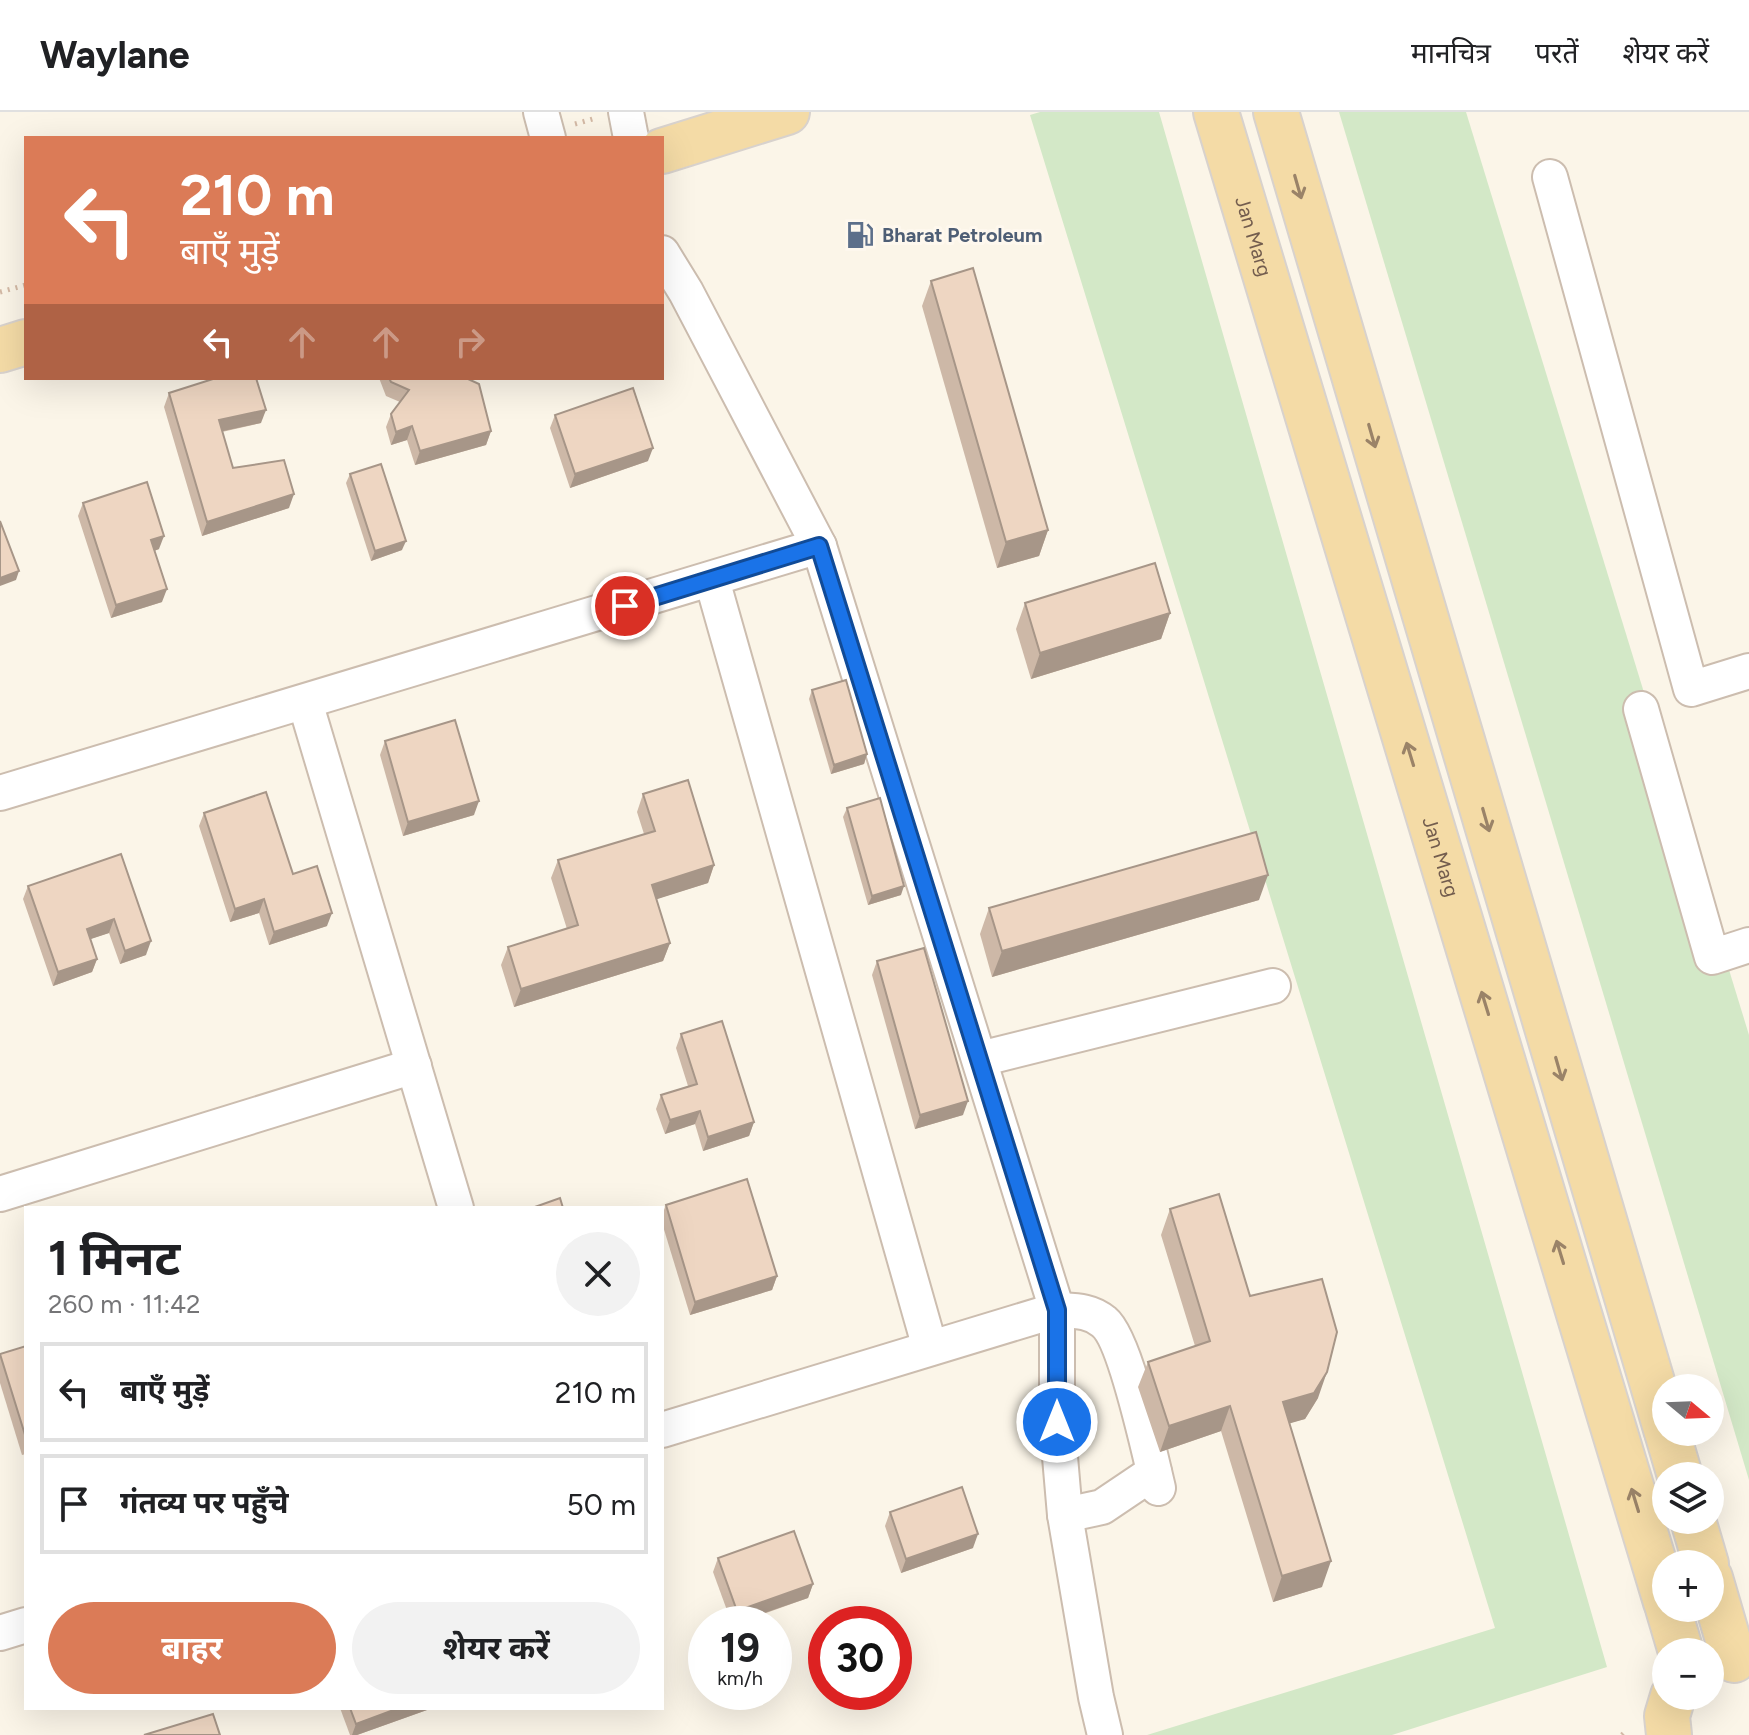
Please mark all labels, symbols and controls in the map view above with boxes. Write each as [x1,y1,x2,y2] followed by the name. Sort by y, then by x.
[40,32,190,78] text: Waylane
[1411,36,1491,70] text: मानचित्र
[1535,36,1578,70] text: परतें
[1622,36,1709,70] text: शेयर करें
[180,162,335,229] text: 210 m
[48,168,152,272] icon: left
[1291,173,1306,199] one-way arrow
[1230,194,1277,279] street label: Jan Marg
[845,220,875,250] fuel station icon: Bharat Petroleum
[882,223,1042,247] place label: Bharat Petroleum
[180,230,279,273] text: बाएँ मुड़ें
[196,320,240,364] icon: left
[280,320,324,364] icon: ahead
[364,320,408,364] icon: ahead
[448,320,492,364] icon: right
[1365,423,1380,449] one-way arrow
[591,572,659,640] pin
[603,584,647,628] icon: arrive
[1402,741,1417,767] one-way arrow
[1479,806,1494,832] one-way arrow
[1418,814,1464,900] street label: Jan Marg
[1477,990,1492,1016] one-way arrow
[1553,1056,1567,1081] one-way arrow
[48,1229,180,1287] text: 1 मिनट
[556,1232,640,1316] button: close
[1552,1239,1567,1265] one-way arrow
[48,1288,201,1320] text: 260 m · 11:42
[52,1370,96,1414] icon: left
[120,1372,209,1409] text: बाएँ मुड़ें
[555,1374,636,1411] text: 210 m
[1652,1374,1724,1446] north arrow
[1652,1374,1724,1710] map controls
[1015,1380,1099,1464] position arrow
[1652,1462,1724,1534] button: layers
[52,1482,96,1526] icon: arrive
[120,1484,289,1521] text: गंतव्य पर पहुँचे
[567,1486,636,1523] text: 50 m
[1627,1488,1642,1514] one-way arrow
[1652,1550,1724,1622] button: +
[48,1602,336,1694] button: बाहर
[352,1602,640,1694] button: शेयर करें
[808,1606,912,1710] speed limit sign: 30
[720,1624,760,1672] text: 19
[1652,1638,1724,1710] button: −
[717,1666,763,1690] text: km/h

